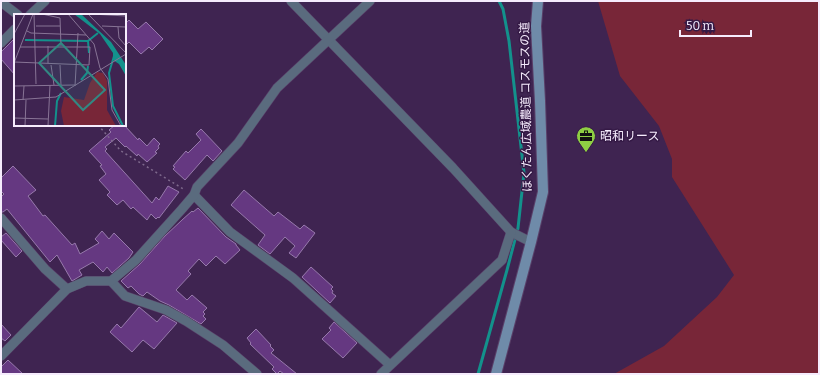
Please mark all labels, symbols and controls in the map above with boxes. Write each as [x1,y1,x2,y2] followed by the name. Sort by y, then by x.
[680,12,751,38] scale bar
[14,14,126,126] inset map
[686,19,715,33] text: 50 m
[518,22,534,192] street label: ほくたん広域農道 コスモスの道
[575,125,597,153] office icon: 昭和リース
[600,129,659,143] place label: 昭和リース

